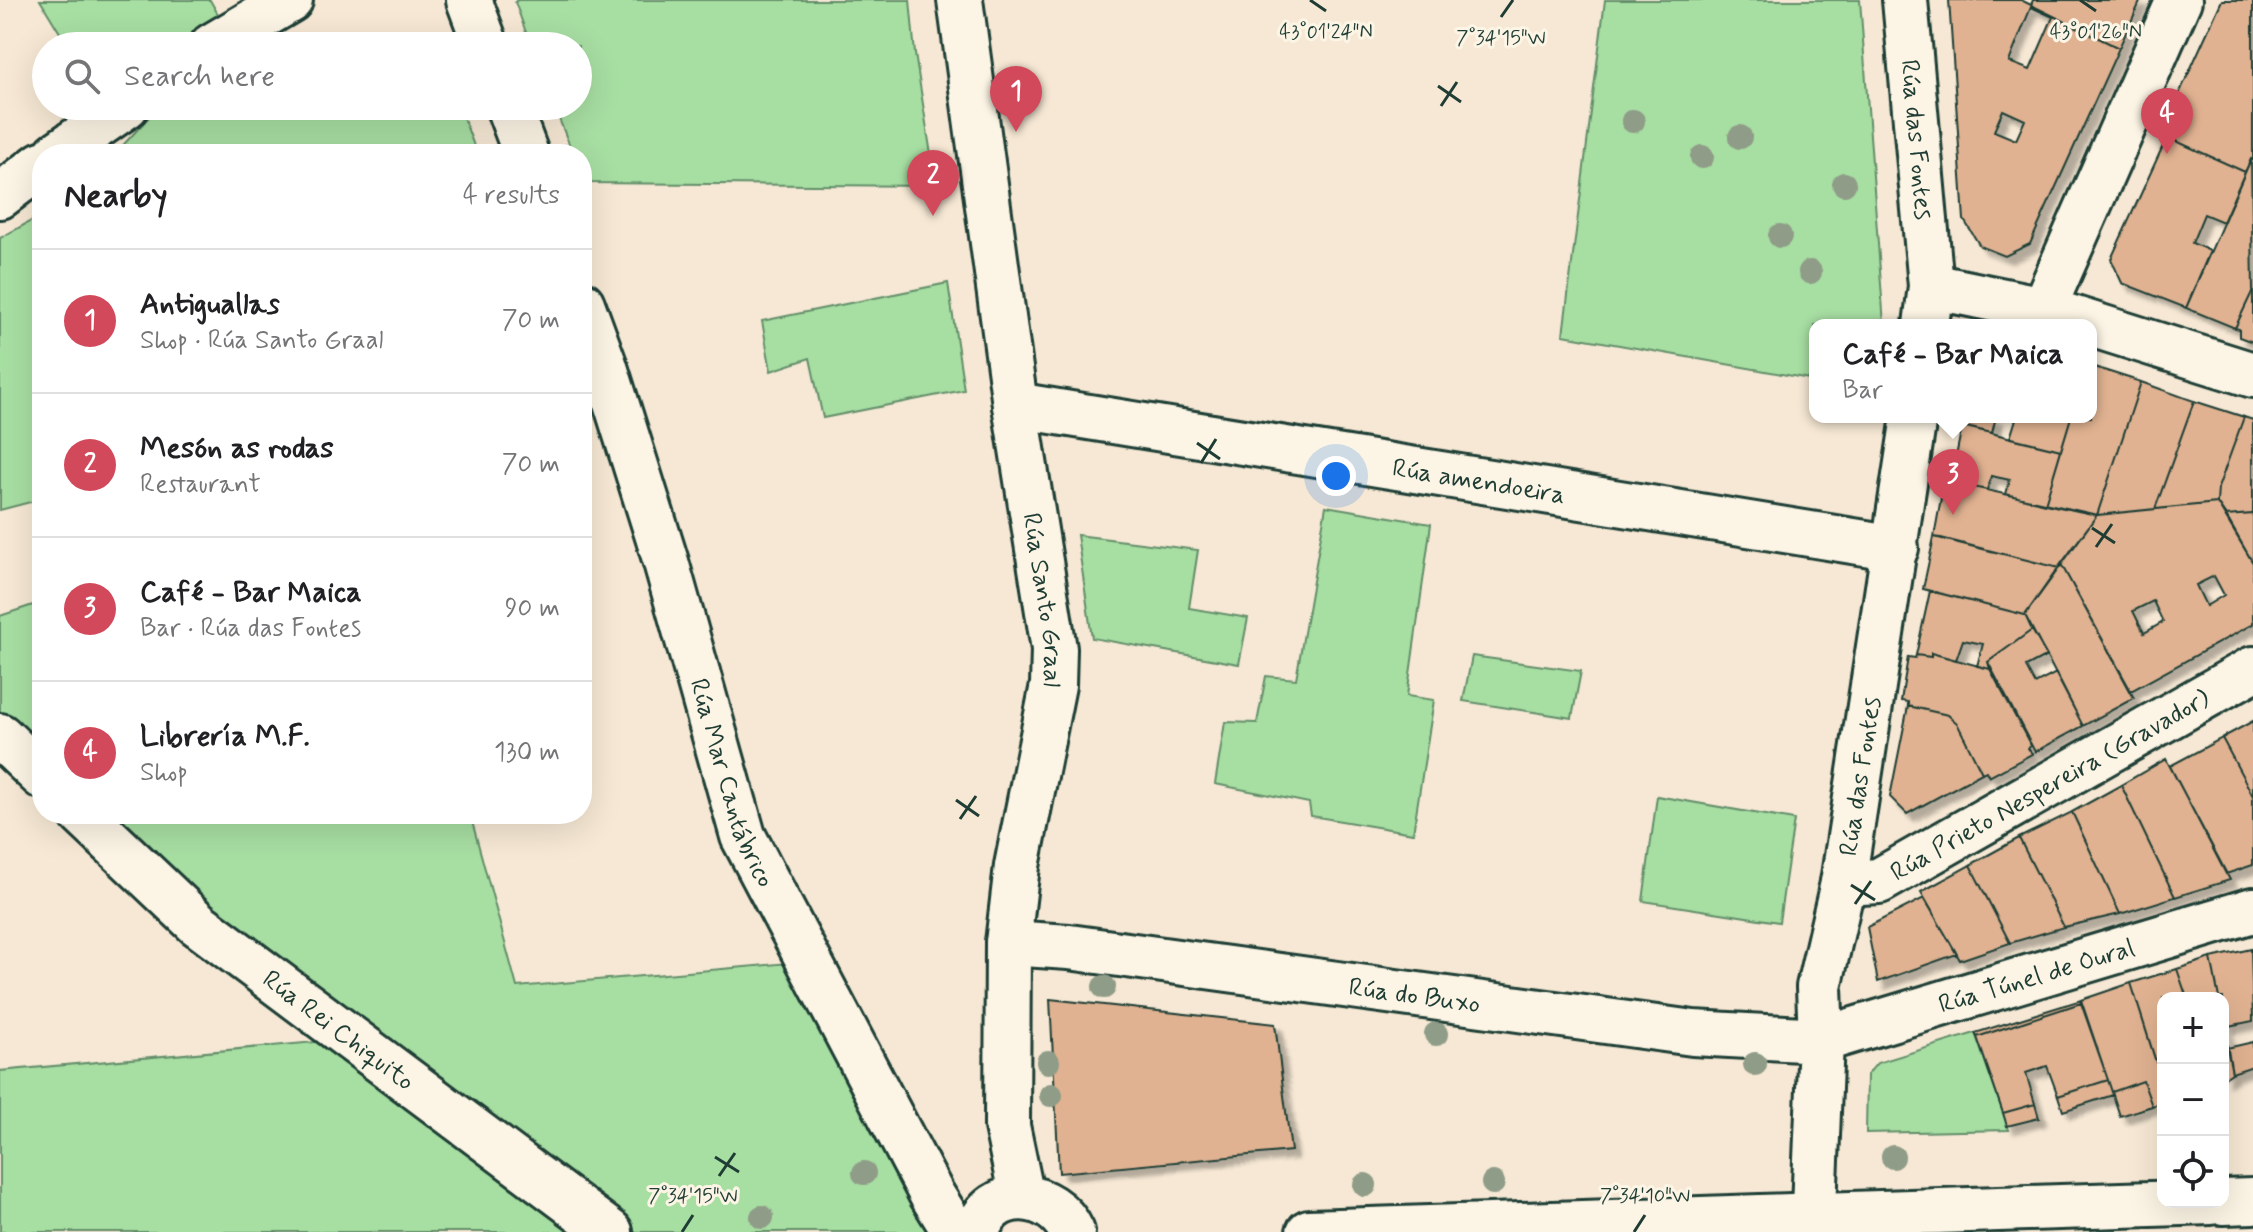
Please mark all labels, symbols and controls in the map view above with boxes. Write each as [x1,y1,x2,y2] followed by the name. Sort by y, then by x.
[1279,19,1373,46] text: 43°01'24"N
[2050,19,2142,46] text: 43°01'26"N
[1456,25,1546,52] text: 7°34'15"W
[32,32,592,120] search box
[60,54,104,98] icon: search
[124,57,275,96] text: Search here
[1891,58,1940,221] street label: Rúa das Fontes
[990,66,1042,132] pin: 1
[2141,88,2193,154] pin: 4
[907,150,959,216] pin: 2
[64,174,168,219] text: Nearby
[463,179,560,213] text: 4 results
[140,285,280,324] text: Antiguallas
[84,304,96,338] text: 1
[502,304,560,338] text: 70 m
[1809,319,2097,423] popup
[140,324,384,358] text: Shop · Rúa Santo Graal
[1842,335,2064,374] text: Café - Bar Maica
[1842,374,1883,408] text: Bar
[140,429,334,468] text: Mesón as rodas
[84,448,96,482] text: 2
[502,448,560,482] text: 70 m
[1927,449,1979,515] pin: 3
[1390,452,1568,513] street label: Rúa amendoeira
[1316,456,1356,496] your location
[140,468,261,502] text: Restaurant
[1013,511,1069,688] street label: Rúa Santo Graal
[140,573,362,612] text: Café - Bar Maica
[84,592,96,626] text: 3
[505,592,560,626] text: 90 m
[140,612,361,646] text: Bar · Rúa das Fontes
[681,675,782,894] street label: Rúa Mar Cantábrico
[1885,682,2216,890] street label: Rúa Prieto Nespereira (Gravador)
[1832,694,1890,859] street label: Rúa das Fontes
[140,717,310,756] text: Librería M.F.
[82,736,98,770] text: 4
[494,736,560,770] text: 130 m
[140,756,188,790] text: Shop
[1935,932,2139,1023] street label: Rúa Túnel de Oural
[255,963,421,1099] street label: Rúa Rei Chiquito
[1346,971,1482,1022] street label: Rúa do Buxo
[2157,992,2229,1208] map controls
[2157,992,2229,1064] button: +
[2157,1064,2229,1136] button: −
[2157,1136,2229,1208] button: locate
[648,1183,738,1210] text: 7°34'15"W
[1600,1183,1690,1210] text: 7°34'10"W

